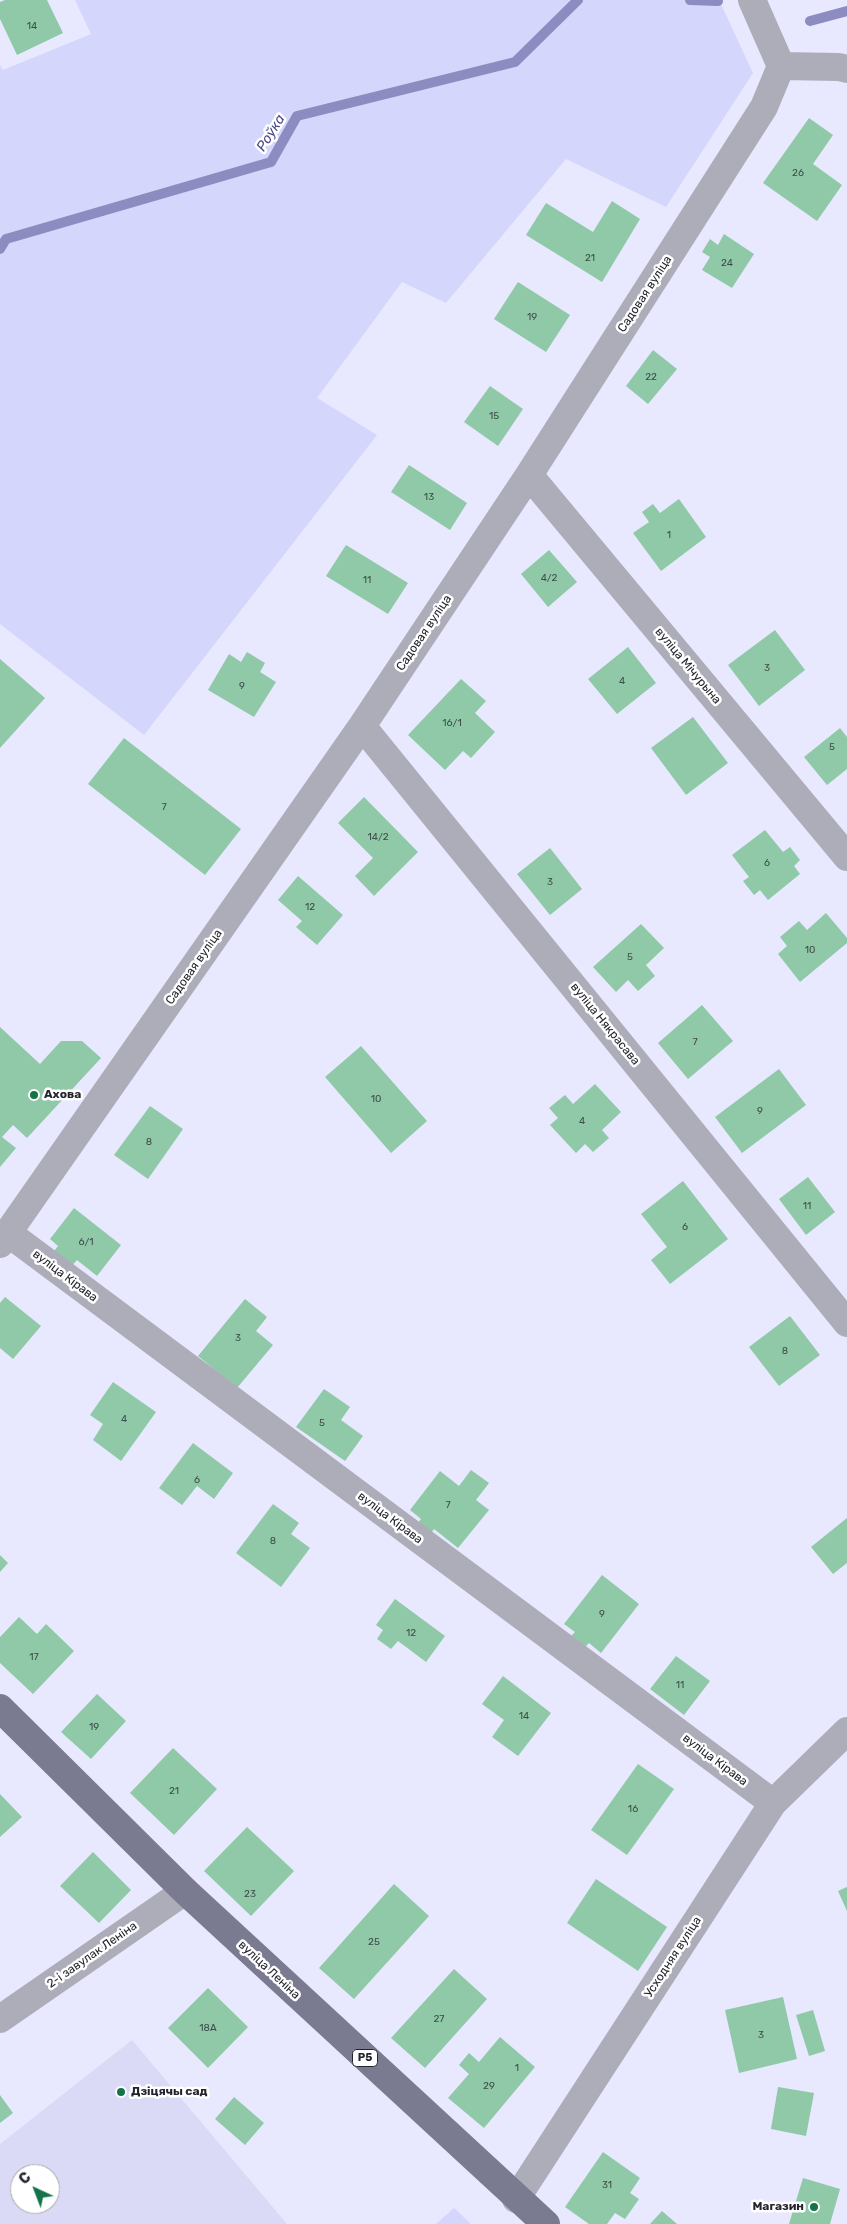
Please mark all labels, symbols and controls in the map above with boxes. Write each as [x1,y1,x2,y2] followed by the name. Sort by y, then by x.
[27,20,37,32] house number: 14
[253,112,289,154] water label: Роўка
[792,167,804,179] house number: 26
[585,252,595,264] house number: 21
[615,253,675,335] street label: Садовая вуліца
[721,257,733,269] house number: 24
[527,311,537,323] house number: 19
[645,371,657,383] house number: 22
[489,410,499,422] house number: 15
[424,491,434,503] house number: 13
[667,529,671,541] house number: 1
[541,572,557,584] house number: 4/2
[363,574,371,586] house number: 11
[393,592,455,674] street label: Садовая вуліца
[652,625,724,707] street label: вуліца Мічурына
[764,662,770,674] house number: 3
[619,675,625,687] house number: 4
[239,680,245,692] house number: 9
[442,717,462,729] house number: 16/1
[829,741,835,753] house number: 5
[161,801,167,813] house number: 7
[367,831,389,843] house number: 14/2
[764,857,770,869] house number: 6
[547,876,553,888] house number: 3
[305,901,315,913] house number: 12
[163,927,225,1007] street label: Садовая вуліца
[805,944,815,956] house number: 10
[627,951,633,963] house number: 5
[567,980,643,1068] street label: вуліца Някрасава
[692,1036,698,1048] house number: 7
[44,1088,81,1102] place label: Ахова
[28,1089,40,1101] marker: Ахова
[371,1093,381,1105] house number: 10
[757,1105,763,1117] house number: 9
[579,1115,585,1127] house number: 4
[146,1136,152,1148] house number: 8
[803,1200,811,1212] house number: 11
[682,1221,688,1233] house number: 6
[78,1236,94,1248] house number: 6/1
[30,1247,100,1305] street label: вуліца Кірава
[235,1332,241,1344] house number: 3
[782,1345,788,1357] house number: 8
[121,1413,127,1425] house number: 4
[319,1417,325,1429] house number: 5
[194,1474,200,1486] house number: 6
[355,1489,425,1547] street label: вуліца Кірава
[445,1499,451,1511] house number: 7
[270,1535,276,1547] house number: 8
[599,1608,605,1620] house number: 9
[406,1627,416,1639] house number: 12
[29,1651,39,1663] house number: 17
[676,1679,684,1691] house number: 11
[519,1710,529,1722] house number: 14
[89,1721,99,1733] house number: 19
[680,1731,750,1789] street label: вуліца Кірава
[169,1785,179,1797] house number: 21
[628,1803,638,1815] house number: 16
[244,1888,256,1900] house number: 23
[641,1914,705,2000] street label: Усходняя вуліца
[44,1919,140,1991] street label: 2-і завулак Леніна
[368,1936,380,1948] house number: 25
[235,1938,303,2002] street label: вуліца Леніна
[434,2013,444,2025] house number: 27
[199,2022,217,2034] house number: 18А
[758,2029,764,2041] house number: 3
[352,2050,378,2066] road number: Р5
[515,2062,519,2074] house number: 1
[483,2080,495,2092] house number: 29
[131,2085,207,2099] place label: Дзіцячы сад
[115,2086,127,2098] marker: Дзіцячы сад
[10,2164,60,2214] north arrow
[16,2169,34,2188] text: С
[602,2179,612,2191] house number: 31
[752,2200,804,2214] place label: Магазин
[808,2201,820,2213] marker: Магазин

